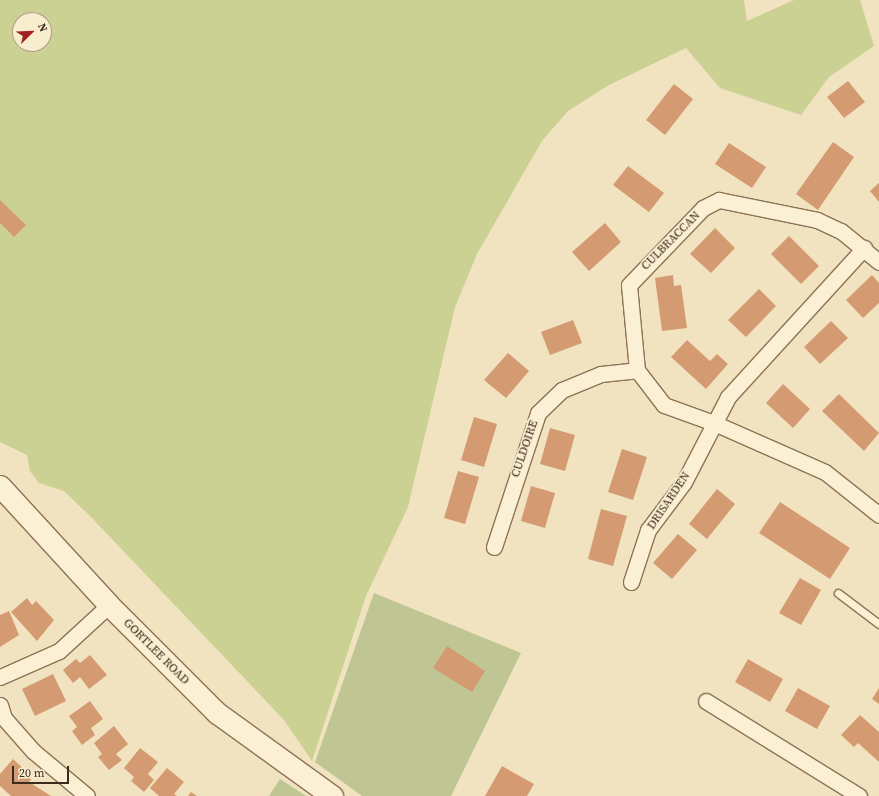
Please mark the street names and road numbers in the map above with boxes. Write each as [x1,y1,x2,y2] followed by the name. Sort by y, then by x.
[639,209,703,273] street label: CULBRACCAN
[509,419,541,479] street label: CULDOIRE
[645,470,693,532] street label: DRISARDEN
[120,616,192,688] street label: GORTLEE ROAD

